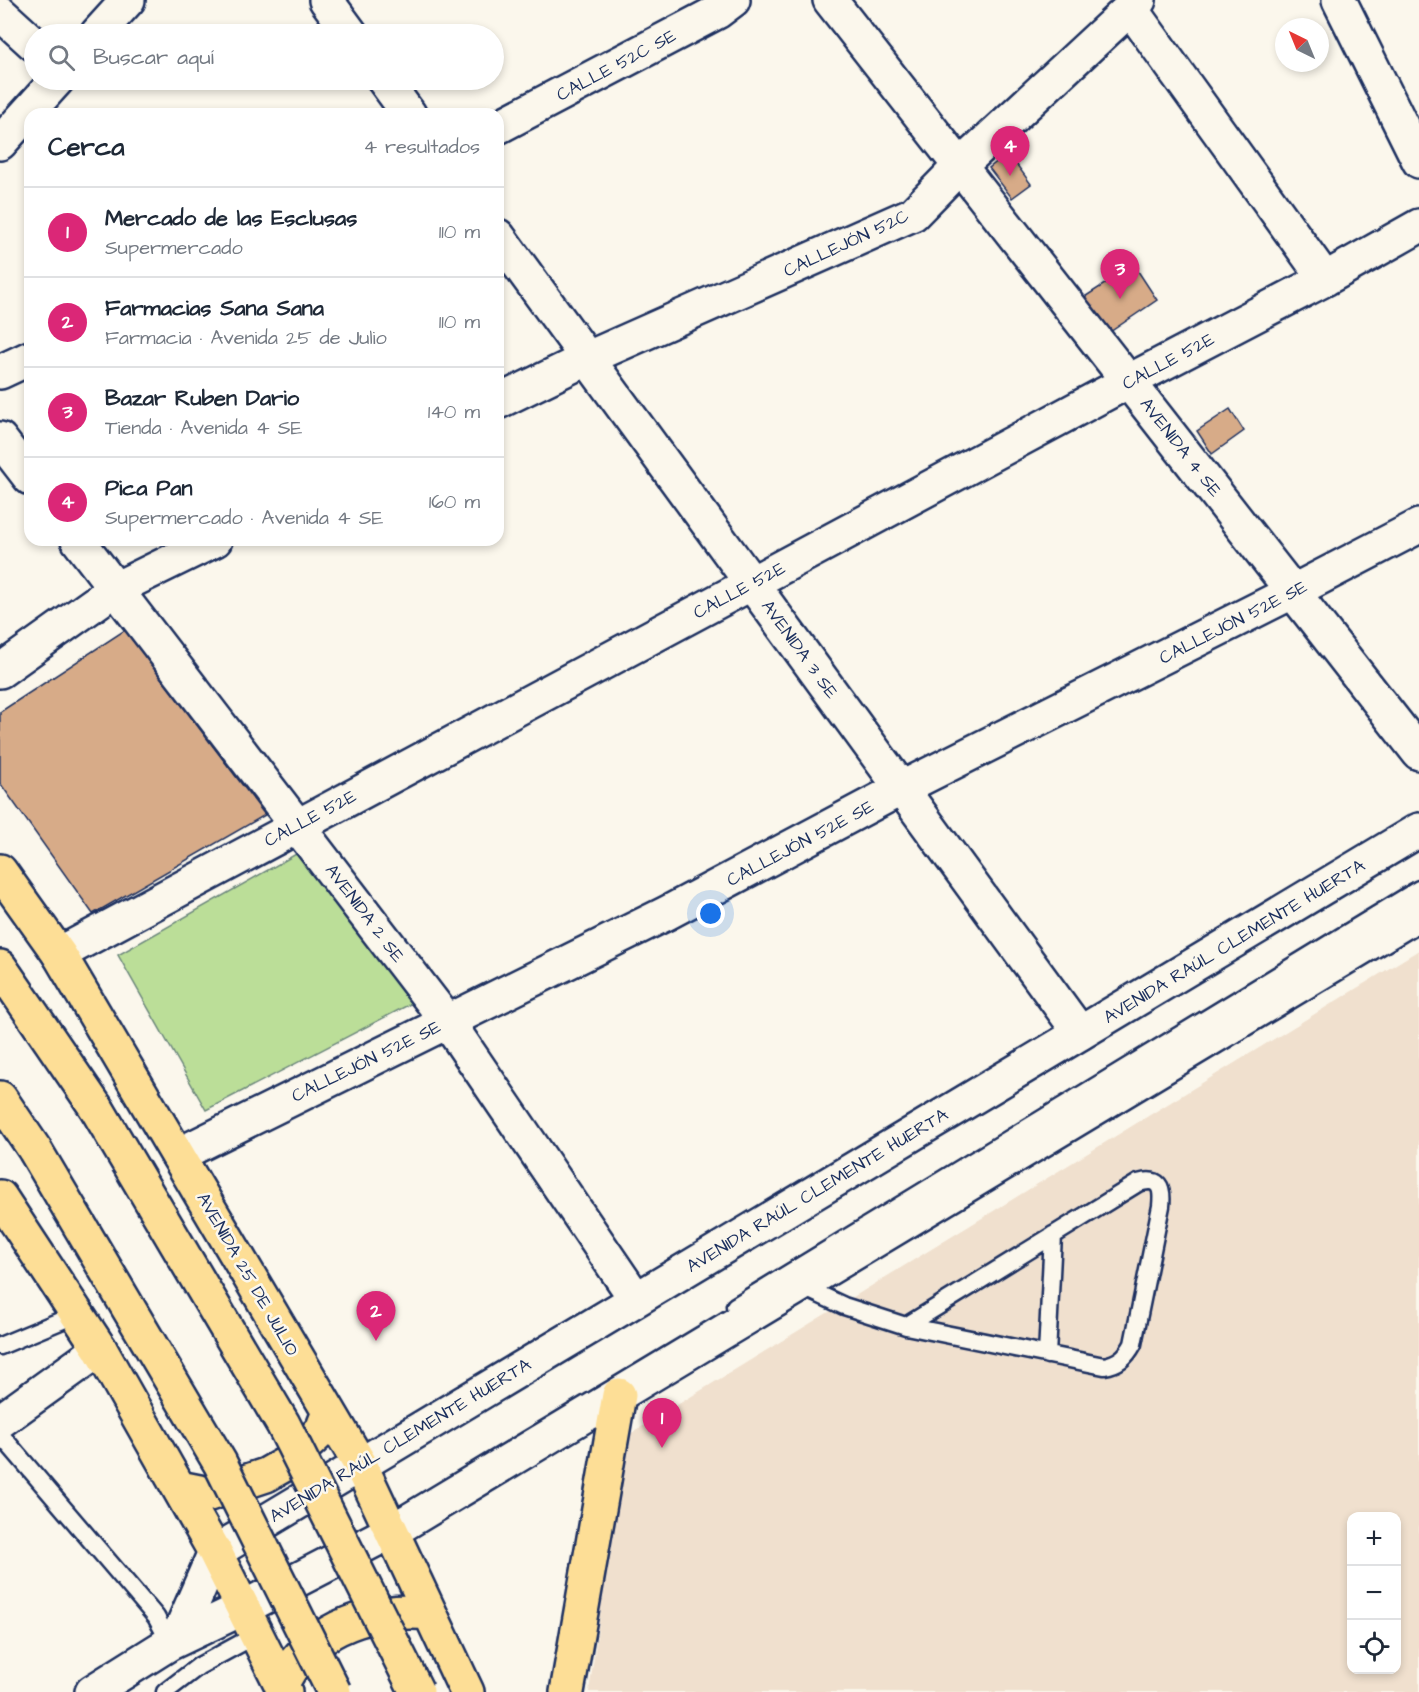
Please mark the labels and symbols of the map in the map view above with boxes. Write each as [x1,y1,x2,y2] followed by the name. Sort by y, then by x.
[1275,18,1329,72] north arrow
[552,23,681,108] street label: CALLE 52C SE
[990,126,1030,176] pin: 4
[779,203,913,283] street label: CALLEJÓN 52C
[1100,250,1140,299] pin: 3
[1118,327,1219,396] street label: CALLE 52E
[1134,392,1227,502] street label: AVENIDA 4 SE
[689,556,790,625] street label: CALLE 52E
[1155,574,1312,671] street label: CALLEJÓN 52E SE
[755,595,844,704] street label: AVENIDA 3 SE
[260,784,361,853] street label: CALLE 52E
[722,794,878,893] street label: CALLEJÓN 52E SE
[1099,853,1370,1030] street label: AVENIDA RAÚL CLEMENTE HUERTA
[319,859,410,968] street label: AVENIDA 2 SE
[696,899,725,928] your location
[287,1014,445,1108] street label: CALLEJÓN 52E SE
[682,1102,953,1279] street label: AVENIDA RAÚL CLEMENTE HUERTA
[191,1188,305,1360] street label: AVENIDA 25 DE JULIO
[356,1292,395,1341] pin: 2
[265,1352,536,1529] street label: AVENIDA RAÚL CLEMENTE HUERTA
[642,1398,682,1448] pin: 1

